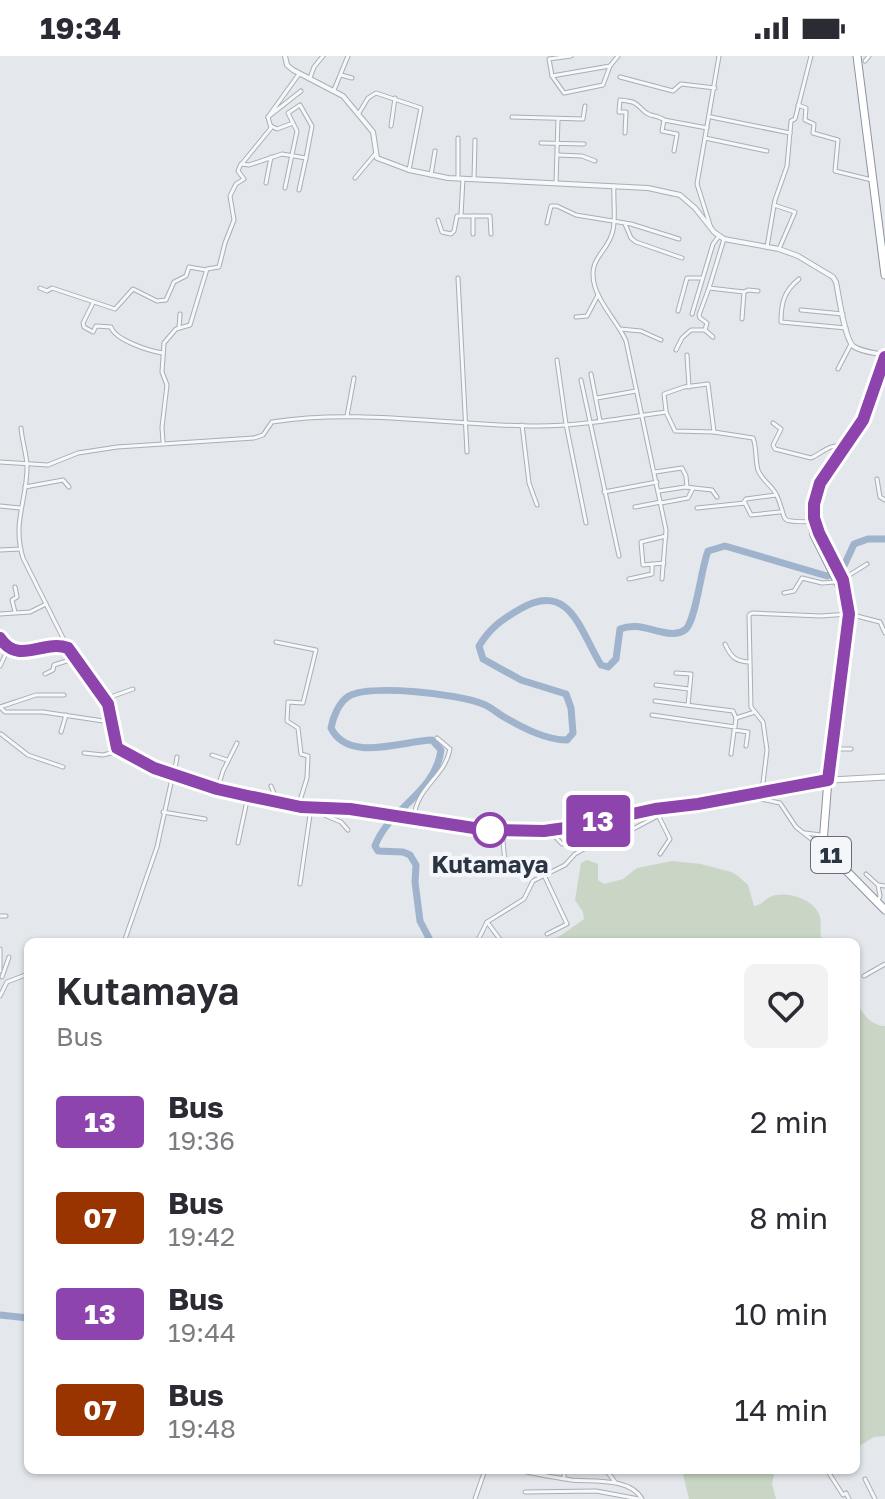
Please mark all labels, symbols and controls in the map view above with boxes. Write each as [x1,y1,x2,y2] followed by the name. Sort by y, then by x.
[40,10,121,46] text: 19:34
[562,795,634,847] line badge: 13
[582,804,614,837] text: 13
[473,813,507,847] marker: Kutamaya
[811,837,851,873] road number: 11
[432,849,549,878] place label: Kutamaya
[744,964,828,1048] button: heart
[56,968,239,1013] text: Kutamaya
[56,1021,103,1052] text: Bus
[168,1089,224,1125] text: Bus
[750,1104,828,1140] text: 2 min
[84,1105,116,1138] text: 13
[168,1125,235,1156] text: 19:36
[168,1185,224,1221] text: Bus
[749,1200,828,1236] text: 8 min
[83,1201,117,1234] text: 07
[168,1221,235,1252] text: 19:42
[168,1281,224,1317] text: Bus
[734,1296,828,1332] text: 10 min
[84,1297,116,1330] text: 13
[168,1317,236,1348] text: 19:44
[168,1377,224,1413] text: Bus
[735,1392,828,1428] text: 14 min
[83,1393,117,1426] text: 07
[168,1413,236,1444] text: 19:48

